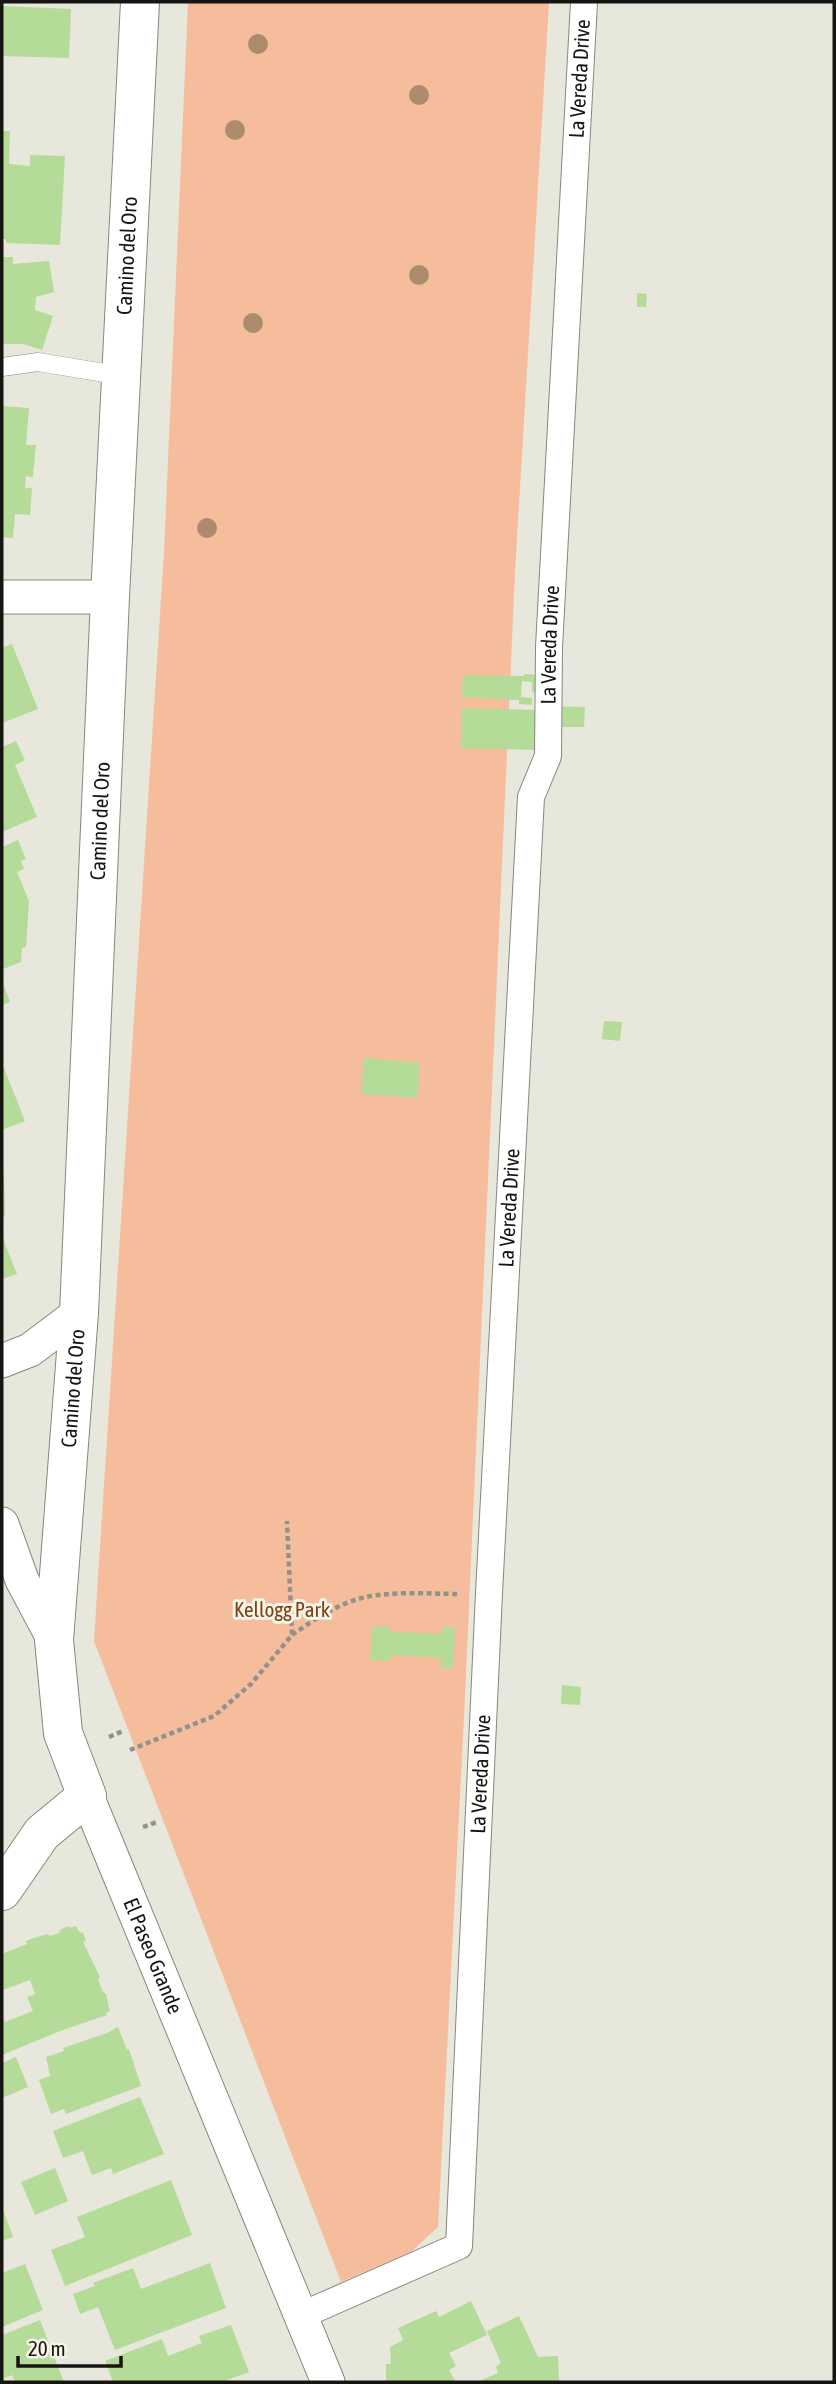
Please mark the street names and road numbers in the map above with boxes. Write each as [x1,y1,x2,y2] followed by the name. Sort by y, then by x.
[564,19,594,139] street label: La Vereda Drive
[111,196,141,315] street label: Camino del Oro
[535,585,563,705] street label: La Vereda Drive
[85,761,114,881] street label: Camino del Oro
[493,1148,523,1268] street label: La Vereda Drive
[56,1328,89,1448] street label: Camino del Oro
[465,1714,494,1834] street label: La Vereda Drive
[119,1894,188,2017] street label: El Paseo Grande

